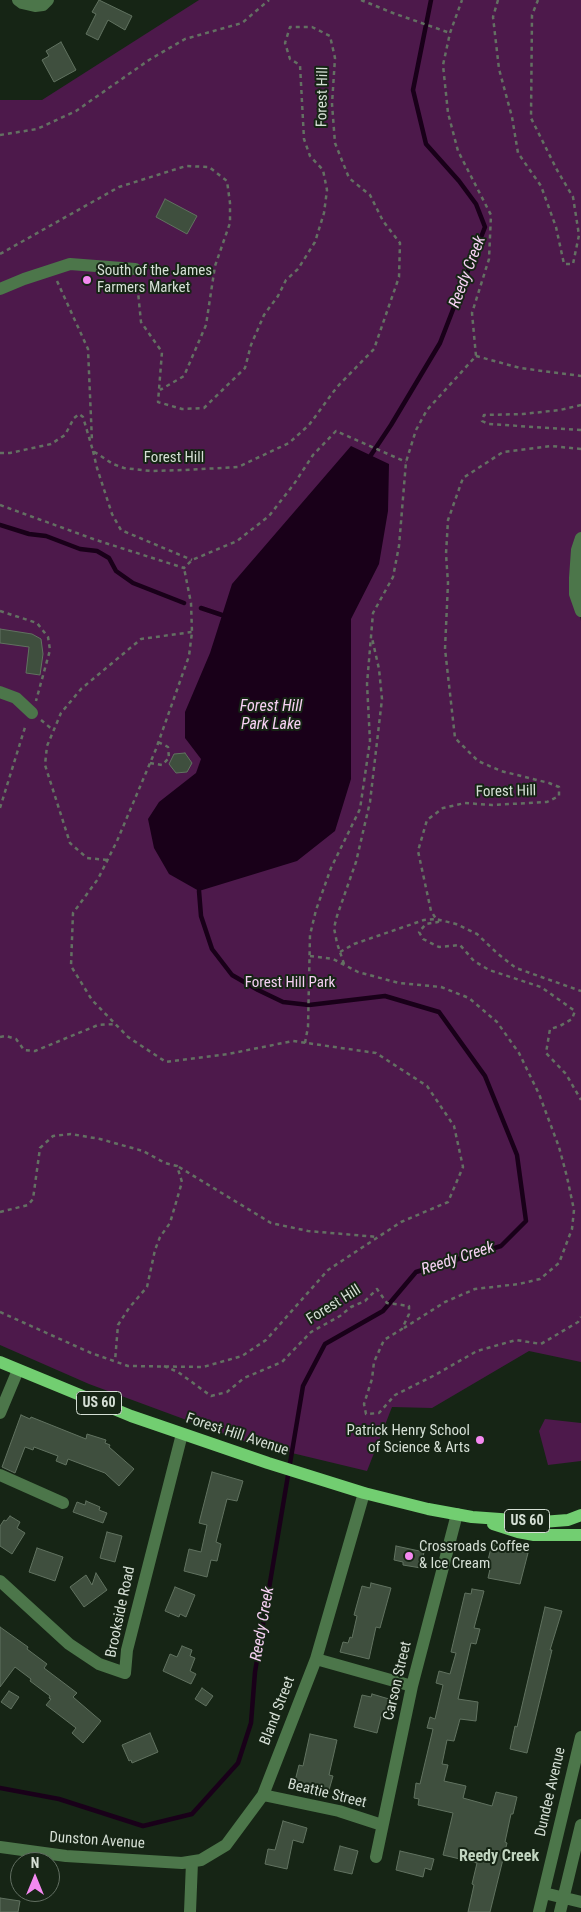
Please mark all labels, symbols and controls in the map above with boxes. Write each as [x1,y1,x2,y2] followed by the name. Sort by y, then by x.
[313,67,333,127] street label: Forest Hill
[446,233,490,311] water label: Reedy Creek
[97,262,212,297] place label: South of the James Farmers Market
[81,274,93,286] marker: South of the James Farmers Market
[144,449,204,467] street label: Forest Hill
[240,697,302,735] water label: Forest Hill Park Lake
[476,782,536,802] street label: Forest Hill
[245,974,335,992] park label: Forest Hill Park
[419,1238,497,1280] water label: Reedy Creek
[304,1281,364,1329] street label: Forest Hill
[76,1392,122,1415] road number: US 60
[183,1410,291,1460] street label: Forest Hill Avenue
[347,1422,470,1457] place label: Patrick Henry School of Science & Arts
[474,1434,486,1446] marker: Patrick Henry School of Science & Arts
[504,1510,550,1532] road number: US 60
[419,1538,529,1573] place label: Crossroads Coffee & Ice Cream
[403,1550,415,1562] marker: Crossroads Coffee & Ice Cream
[103,1565,139,1659] street label: Brookside Road
[247,1585,279,1663] water label: Reedy Creek
[380,1640,416,1722] street label: Carson Street
[257,1674,299,1748] street label: Bland Street
[532,1746,570,1838] street label: Dundee Avenue
[286,1776,368,1812] street label: Beattie Street
[49,1829,145,1853] street label: Dunston Avenue
[459,1847,539,1867] district label: Reedy Creek
[10,1852,60,1902] north arrow
[31,1855,39,1871] text: N

